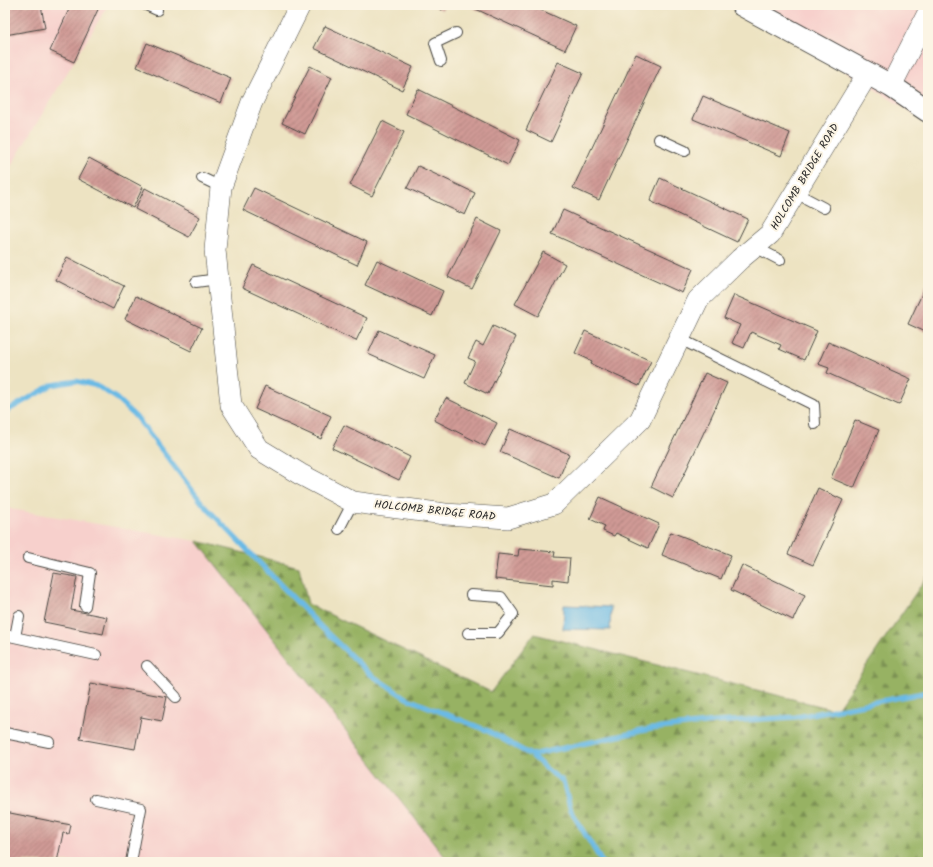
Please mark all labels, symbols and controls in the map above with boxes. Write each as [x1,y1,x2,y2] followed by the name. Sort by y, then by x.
[766,120,844,234] street label: HOLCOMB BRIDGE ROAD
[373,496,497,526] street label: HOLCOMB BRIDGE ROAD

